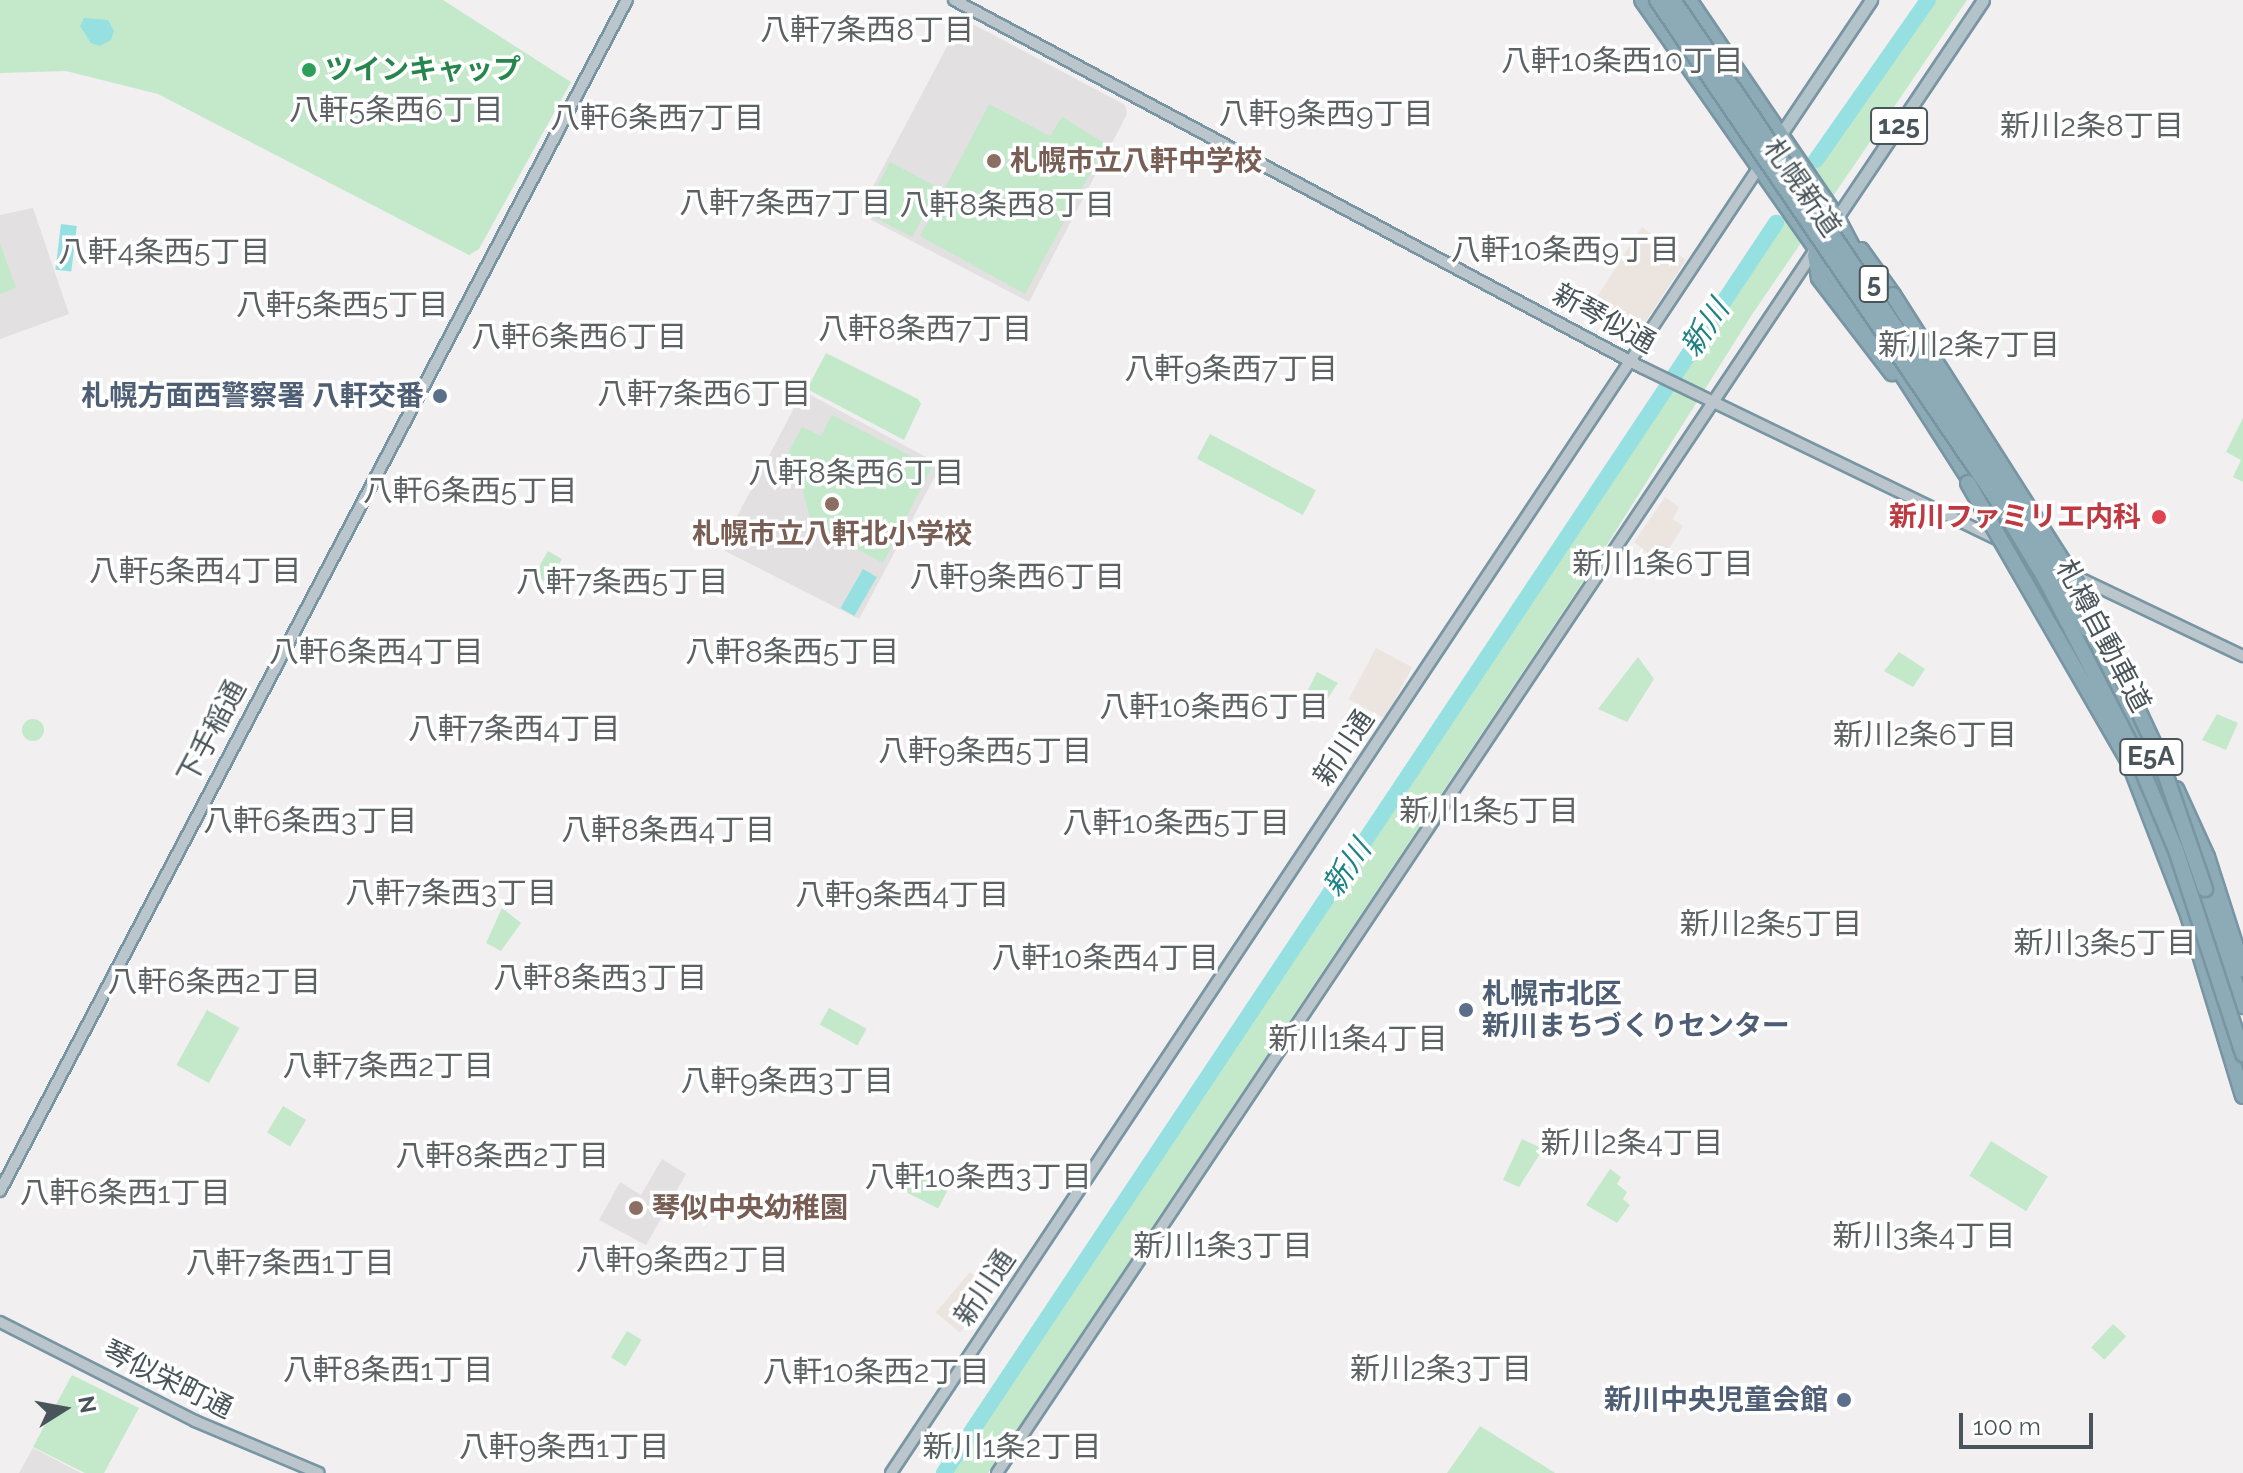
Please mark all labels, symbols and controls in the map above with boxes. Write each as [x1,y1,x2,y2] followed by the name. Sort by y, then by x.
[760,12,974,48] district label: 八軒7条西8丁目
[1501,43,1743,79] district label: 八軒10条西10丁目
[325,53,521,87] place label: ツインキャップ
[300,61,318,79] marker: ツインキャップ
[289,92,503,128] district label: 八軒5条西6丁目
[1218,96,1434,132] district label: 八軒9条西9丁目
[550,100,764,136] district label: 八軒6条西7丁目
[1869,104,1929,148] road number: 125
[2000,108,2184,144] district label: 新川2条8丁目
[1756,132,1848,244] street label: 札幌新道
[1010,144,1262,178] place label: 札幌市立八軒中学校
[985,152,1003,170] marker: 札幌市立八軒中学校
[679,185,891,221] district label: 八軒7条西7丁目
[899,187,1115,223] district label: 八軒8条西8丁目
[1451,232,1679,268] district label: 八軒10条西9丁目
[58,234,270,270] district label: 八軒4条西5丁目
[1858,262,1890,306] road number: 5
[1547,277,1661,361] street label: 新琴似通
[236,287,448,323] district label: 八軒5条西5丁目
[1673,293,1737,363] water label: 新川
[818,311,1032,347] district label: 八軒8条西7丁目
[471,319,687,355] district label: 八軒6条西6丁目
[1878,327,2060,363] district label: 新川2条7丁目
[1124,351,1338,387] district label: 八軒9条西7丁目
[597,376,811,412] district label: 八軒7条西6丁目
[81,379,424,413] place label: 札幌方面西警察署 八軒交番
[431,387,449,405] marker: 札幌方面西警察署 八軒交番
[748,455,964,491] district label: 八軒8条西6丁目
[363,473,577,509] district label: 八軒6条西5丁目
[823,495,841,513] marker: 札幌市立八軒北小学校
[1889,500,2141,534] place label: 新川ファミリエ内科
[2148,506,2170,528] marker: 新川ファミリエ内科
[692,517,972,551] place label: 札幌市立八軒北小学校
[1573,546,1753,582] district label: 新川1条6丁目
[89,553,301,589] district label: 八軒5条西4丁目
[2049,554,2157,718] street label: 札樽自動車道
[909,559,1125,595] district label: 八軒9条西6丁目
[516,564,728,600] district label: 八軒7条西5丁目
[269,634,483,670] district label: 八軒6条西4丁目
[685,634,899,670] district label: 八軒8条西5丁目
[171,675,253,789] street label: 下手稲通
[1099,689,1329,725] district label: 八軒10条西6丁目
[1307,704,1381,792] street label: 新川通
[408,711,620,747] district label: 八軒7条西4丁目
[1833,717,2017,753] district label: 新川2条6丁目
[878,733,1092,769] district label: 八軒9条西5丁目
[2119,735,2183,779] road number: E5A
[1399,793,1579,829] district label: 新川1条5丁目
[203,803,417,839] district label: 八軒6条西3丁目
[1062,805,1290,841] district label: 八軒10条西5丁目
[561,812,775,848] district label: 八軒8条西4丁目
[1315,833,1379,903] water label: 新川
[345,875,557,911] district label: 八軒7条西3丁目
[795,877,1009,913] district label: 八軒9条西4丁目
[1680,906,1862,942] district label: 新川2条5丁目
[2014,925,2196,961] district label: 新川3条5丁目
[991,940,1219,976] district label: 八軒10条西4丁目
[493,960,707,996] district label: 八軒8条西3丁目
[107,964,321,1000] district label: 八軒6条西2丁目
[1482,977,1790,1043] place label: 札幌市北区 新川まちづくりセンター
[1457,1001,1475,1019] marker: 札幌市北区 新川まちづくりセンター
[1268,1021,1448,1057] district label: 新川1条4丁目
[282,1048,494,1084] district label: 八軒7条西2丁目
[680,1063,894,1099] district label: 八軒9条西3丁目
[1541,1125,1723,1161] district label: 新川2条4丁目
[395,1138,609,1174] district label: 八軒8条西2丁目
[864,1159,1092,1195] district label: 八軒10条西3丁目
[20,1175,230,1211] district label: 八軒6条西1丁目
[652,1191,848,1225] place label: 琴似中央幼稚園
[627,1199,645,1217] marker: 琴似中央幼稚園
[1833,1218,2015,1254] district label: 新川3条4丁目
[1134,1228,1312,1264] district label: 新川1条3丁目
[575,1242,789,1278] district label: 八軒9条西2丁目
[948,1244,1022,1332] street label: 新川通
[186,1245,394,1281] district label: 八軒7条西1丁目
[98,1334,238,1426] street label: 琴似栄町通
[1350,1351,1532,1387] district label: 新川2条3丁目
[283,1352,493,1388] district label: 八軒8条西1丁目
[763,1354,989,1390] district label: 八軒10条西2丁目
[24,1369,104,1449] north arrow
[1604,1383,1828,1417] place label: 新川中央児童会館
[1835,1391,1853,1409] marker: 新川中央児童会館
[73,1394,102,1415] text: N
[1963,1397,2097,1447] scale bar
[1973,1412,2041,1441] text: 100 m
[459,1429,669,1465] district label: 八軒9条西1丁目
[923,1429,1101,1465] district label: 新川1条2丁目

